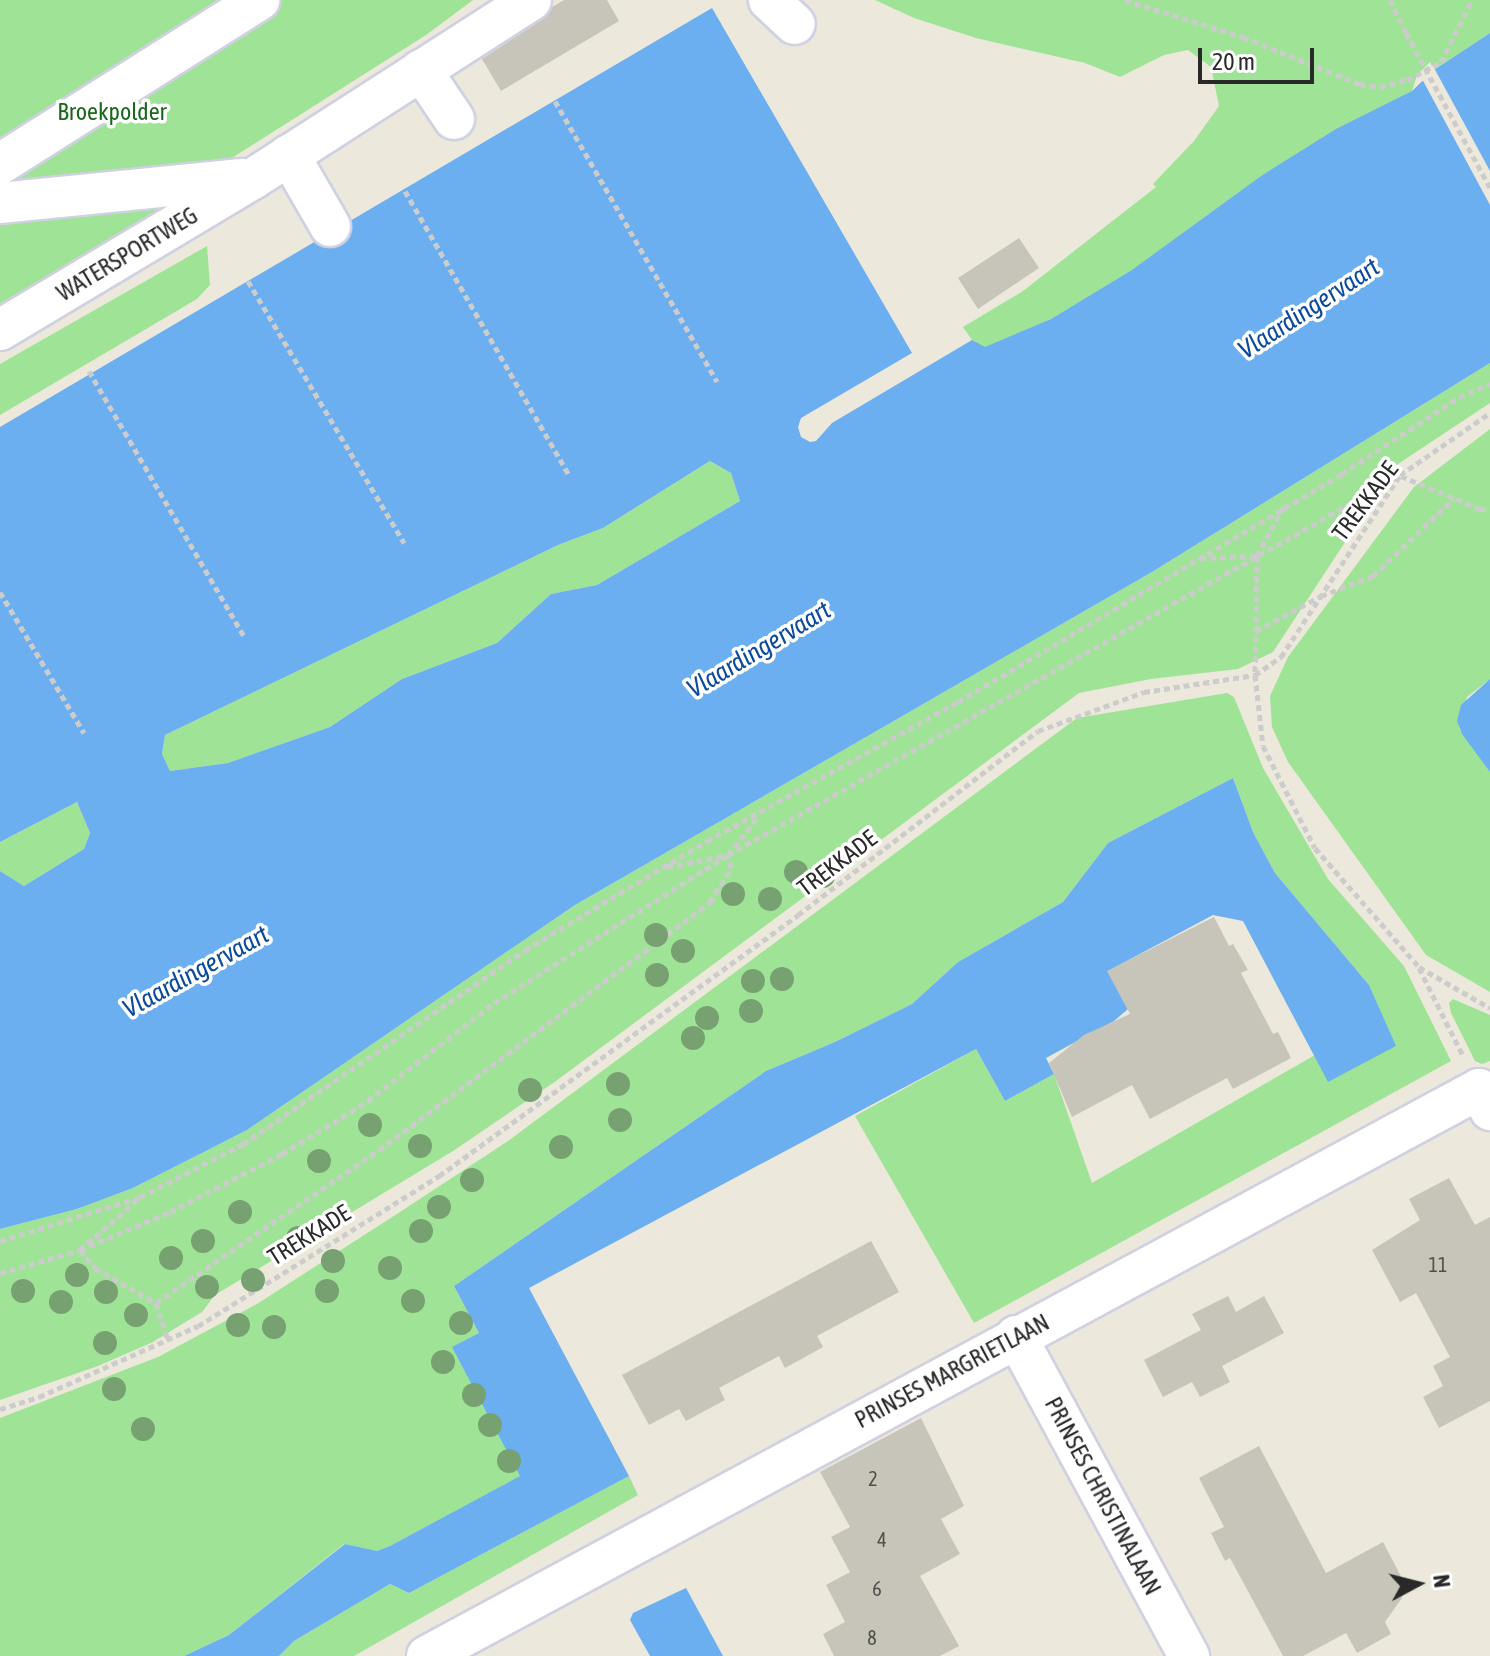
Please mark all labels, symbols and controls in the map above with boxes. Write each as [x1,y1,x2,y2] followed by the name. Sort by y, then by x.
[1202,32,1318,82] scale bar
[1212,48,1255,75] text: 20 m
[57,98,167,126] park label: Broekpolder
[51,201,203,307] street label: WATERSPORTWEG
[1233,252,1385,366] water label: Vlaardingervaart
[1326,456,1404,546] street label: TREKKADE
[682,595,836,705] water label: Vlaardingervaart
[792,824,882,902] street label: TREKKADE
[118,919,274,1025] water label: Vlaardingervaart
[262,1198,356,1272] street label: TREKKADE
[1429,1252,1447,1276] house number: 11
[850,1308,1054,1434] street label: PRINSES MARGRIETLAAN
[1039,1392,1167,1600] street label: PRINSES CHRISTINALAAN
[868,1466,878,1490] house number: 2
[877,1527,887,1551] house number: 4
[1378,1544,1458,1624] north arrow
[1428,1573,1456,1589] text: N
[872,1576,882,1600] house number: 6
[867,1625,877,1649] house number: 8

